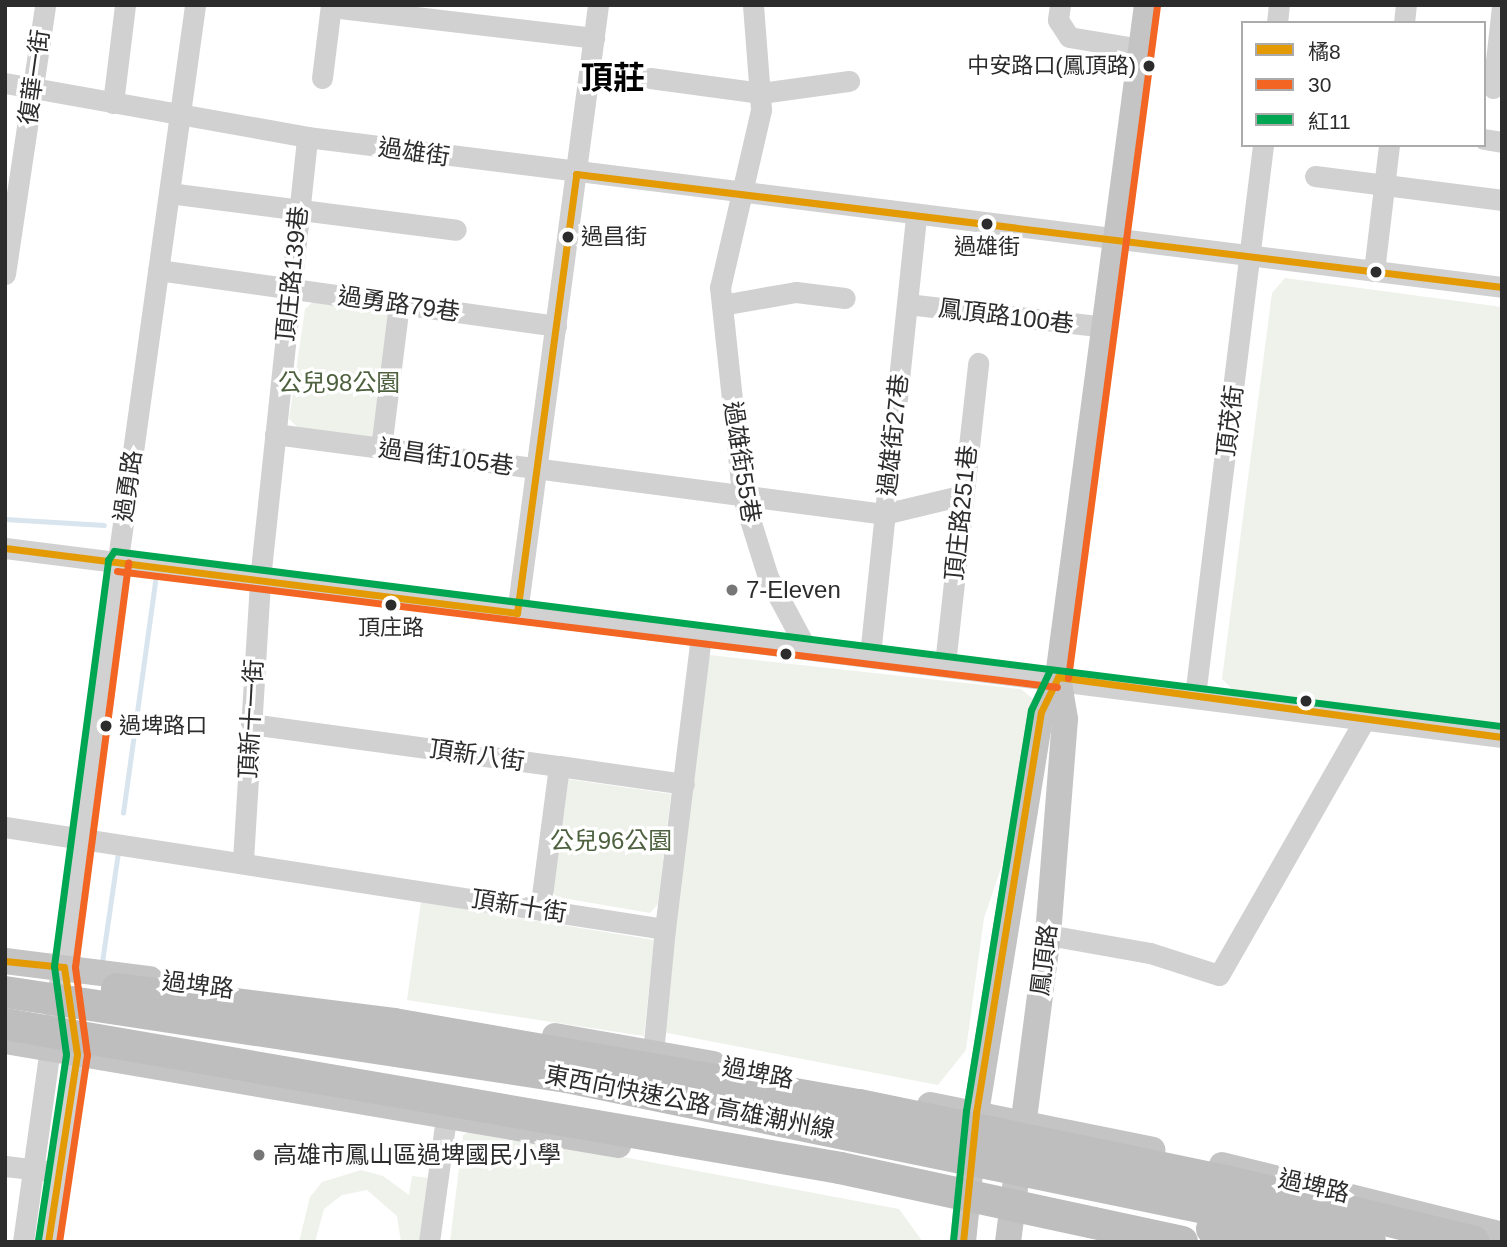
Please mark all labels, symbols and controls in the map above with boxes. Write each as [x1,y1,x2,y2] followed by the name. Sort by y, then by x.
[1241,21,1486,147] legend
[13,27,55,127] street label: 復華一街
[1308,40,1341,63] text: 橘8
[967,53,1136,79] place label: 中安路口(鳳頂路)
[581,59,645,97] district label: 頂莊
[1142,59,1156,73] marker: 中安路口(鳳頂路)
[1308,73,1331,96] text: 30
[1308,110,1351,133] text: 紅11
[376,133,452,171] street label: 過雄街
[271,205,313,343] street label: 頂庄路139巷
[980,217,994,231] marker: 過雄街
[581,224,647,250] place label: 過昌街
[561,230,575,244] marker: 過昌街
[954,234,1020,260] place label: 過雄街
[1369,265,1383,279] unlabelled marker
[336,281,462,327] street label: 過勇路79巷
[937,293,1075,339] street label: 鳳頂路100巷
[278,369,400,397] park label: 公兒98公園
[872,372,914,498] street label: 過雄街27巷
[1211,384,1249,458] street label: 頂茂街
[718,399,766,525] street label: 過雄街55巷
[377,433,515,481] street label: 過昌街105巷
[940,444,982,582] street label: 頂庄路251巷
[109,448,147,524] street label: 過勇路
[746,576,841,604] place label: 7-Eleven
[724,582,740,598] marker: 7-Eleven
[384,598,398,612] marker: 頂庄路
[358,615,424,641] place label: 頂庄路
[779,647,793,661] unlabelled marker
[233,658,269,780] street label: 頂新十一街
[1299,694,1313,708] unlabelled marker
[119,713,207,739] place label: 過埤路口
[99,719,113,733] marker: 過埤路口
[427,734,527,776] street label: 頂新八街
[550,827,672,855] park label: 公兒96公園
[469,884,569,928] street label: 頂新十街
[1025,923,1063,997] street label: 鳳頂路
[161,966,235,1004] street label: 過埤路
[720,1052,796,1094] street label: 過埤路
[543,1060,837,1144] street label: 東西向快速公路 高雄潮州線
[273,1141,561,1169] place label: 高雄市鳳山區過埤國民小學
[251,1147,267,1163] marker: 高雄市鳳山區過埤國民小學
[1276,1164,1352,1208] street label: 過埤路

